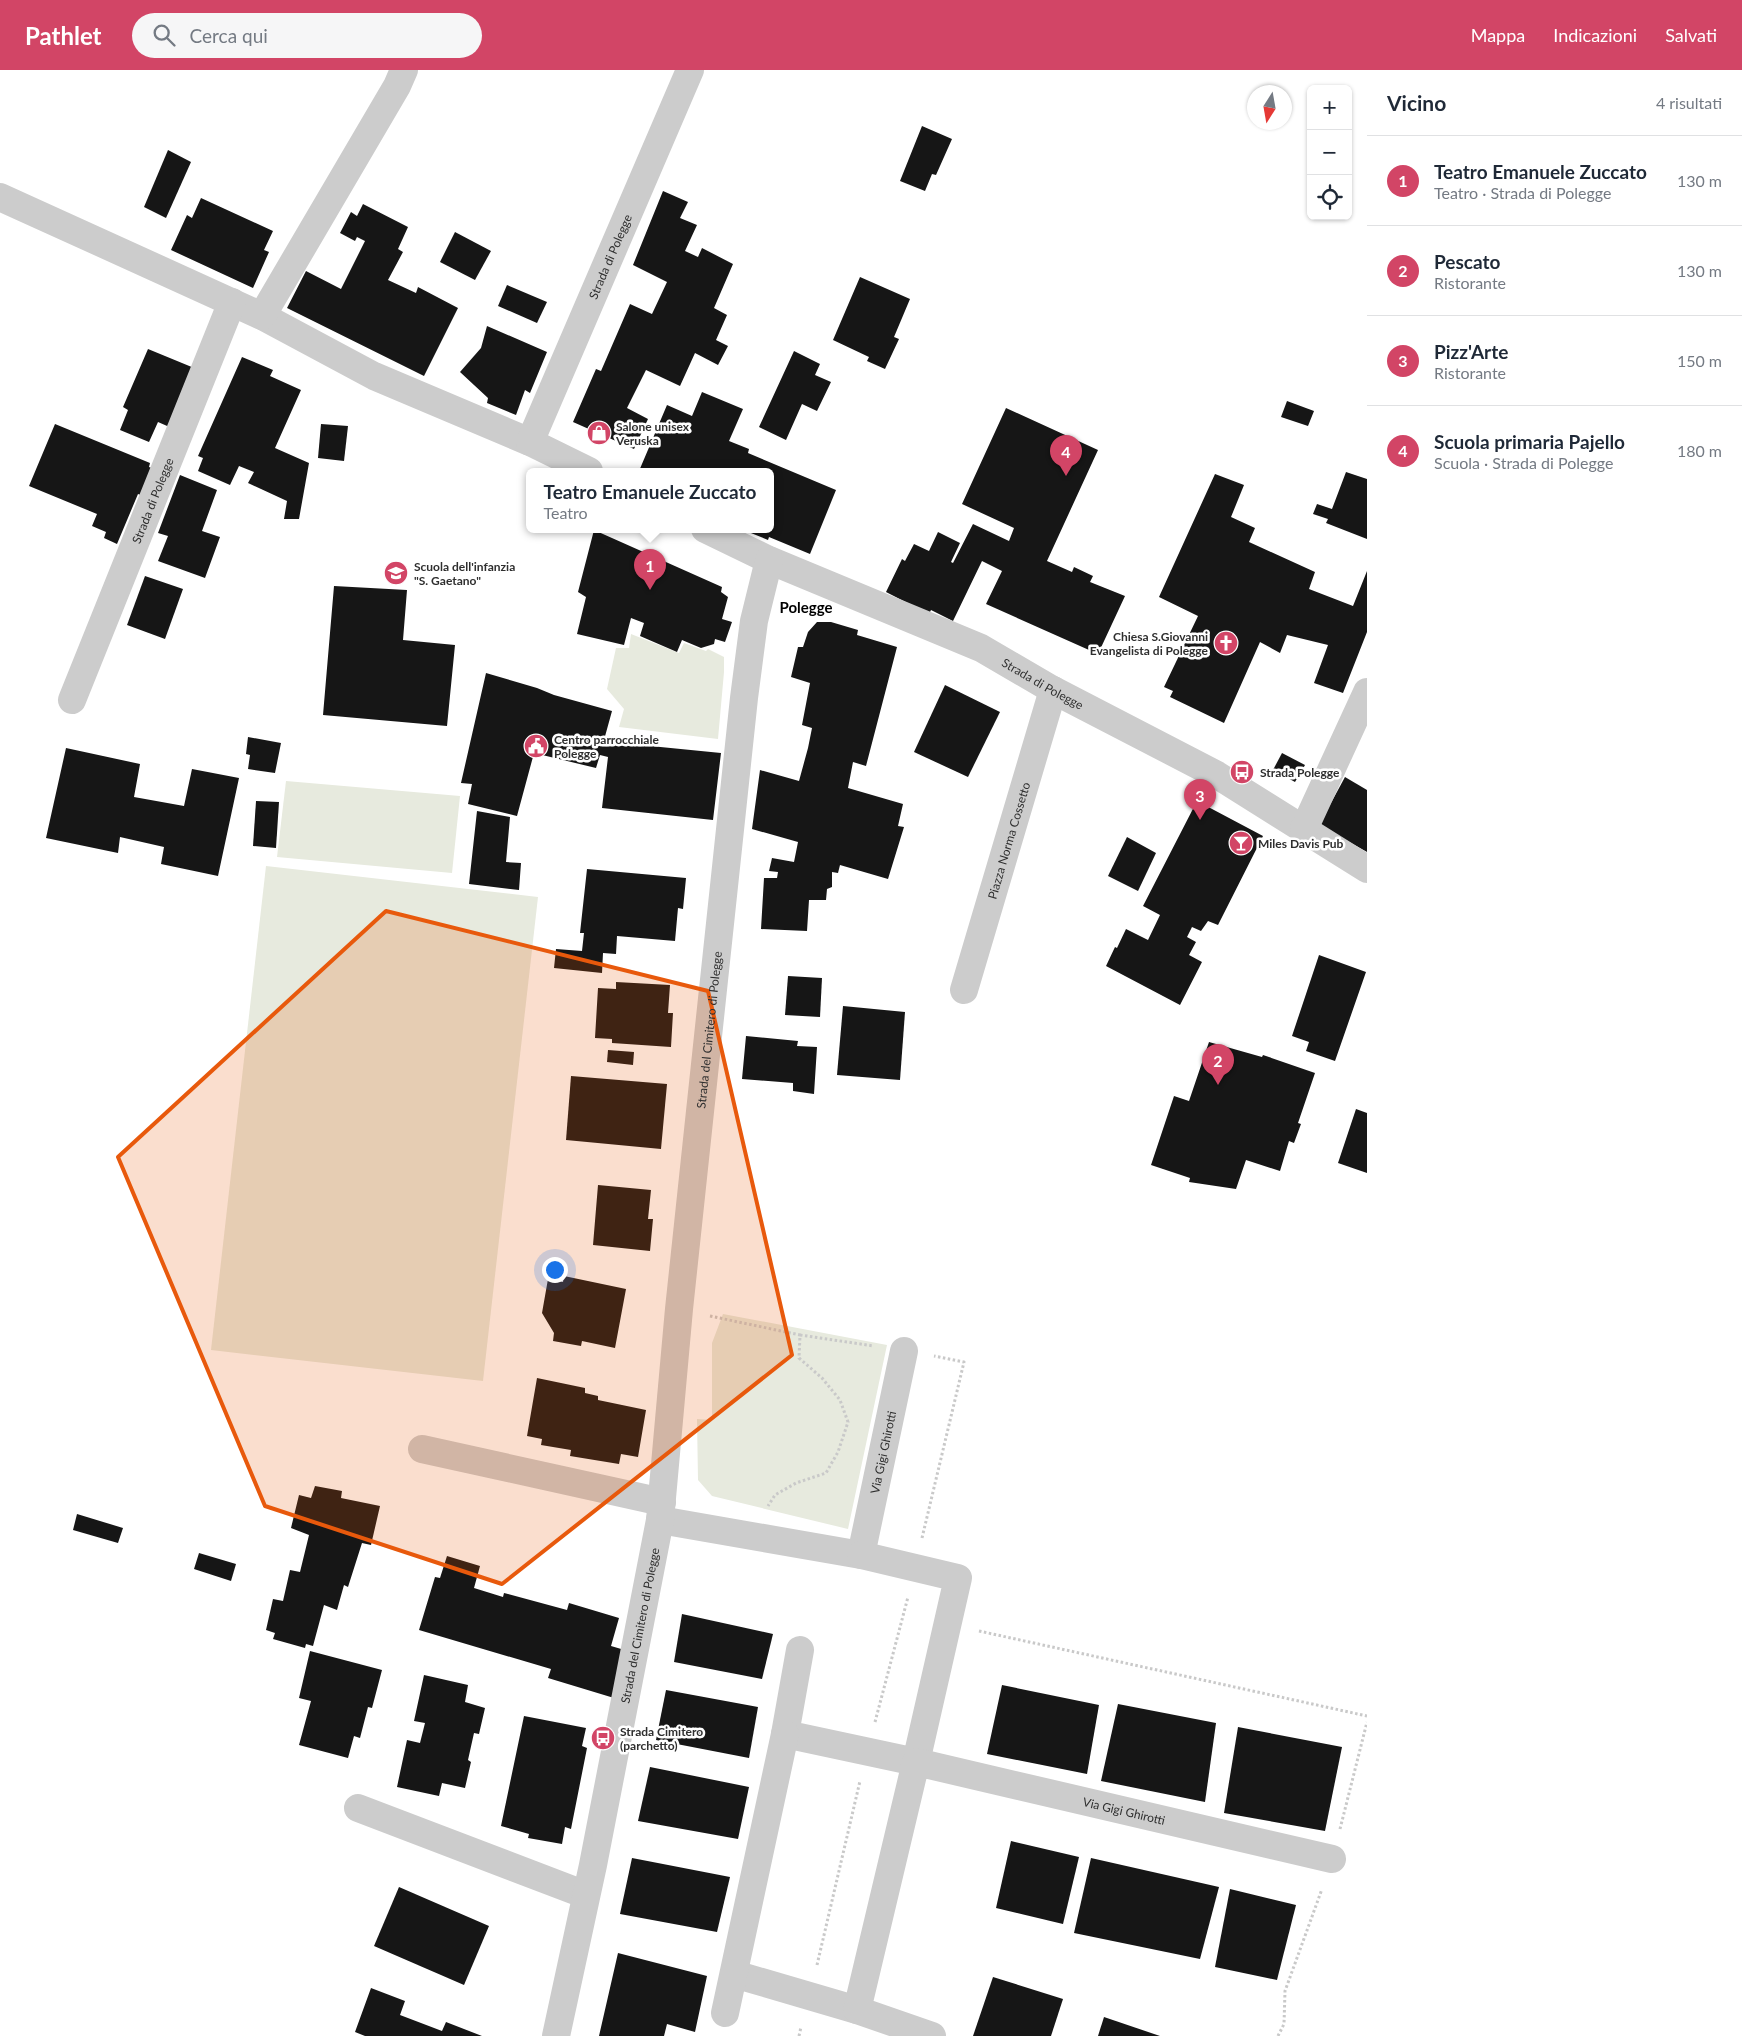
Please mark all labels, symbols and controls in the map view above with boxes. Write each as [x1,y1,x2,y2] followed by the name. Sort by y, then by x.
[132,13,482,58] search box
[25,21,102,50] text: Pathlet
[150,21,178,49] icon: search
[190,24,268,47] text: Cerca qui
[1471,24,1525,46] text: Mappa
[1553,24,1637,46] text: Indicazioni
[1665,24,1717,46] text: Salvati
[1247,85,1292,130] north arrow
[1307,85,1352,220] map controls
[1307,85,1352,130] button: +
[1387,90,1446,115] text: Vicino
[1656,93,1722,112] text: 4 risultati
[1307,130,1352,175] button: −
[1434,160,1647,183] text: Teatro Emanuele Zuccato
[1398,171,1408,190] text: 1
[1677,171,1722,190] text: 130 m
[1307,175,1352,220] button: locate
[1434,183,1611,202] text: Teatro · Strada di Polegge
[585,212,635,301] street label: Strada di Polegge
[1434,250,1500,273] text: Pescato
[1398,261,1408,280] text: 2
[1677,261,1722,280] text: 130 m
[1434,273,1506,292] text: Ristorante
[1434,340,1508,363] text: Pizz'Arte
[1398,351,1408,370] text: 3
[1677,351,1722,370] text: 150 m
[1434,363,1506,382] text: Ristorante
[615,419,690,448] place label: Salone unisex Veruska
[586,420,612,446] shop icon: Salone unisex Veruska
[1434,430,1625,453] text: Scuola primaria Pajello
[1050,435,1082,476] pin: 4
[1398,441,1408,460] text: 4
[1677,441,1722,460] text: 180 m
[1434,453,1613,472] text: Scuola · Strada di Polegge
[128,456,176,545] street label: Strada di Polegge
[526,468,774,533] popup
[544,480,756,503] text: Teatro Emanuele Zuccato
[544,503,588,522] text: Teatro
[634,549,666,590] pin: 1
[414,559,515,588] place label: Scuola dell'infanzia "S. Gaetano"
[383,560,409,586] school or university icon: Scuola dell'infanzia "S. Gaetano"
[780,598,833,616] district label: Polegge
[1090,629,1209,658] place label: Chiesa S.Giovanni Evangelista di Polegge
[1213,630,1239,656] church icon: Chiesa S.Giovanni Evangelista di Polegge
[1000,655,1086,712] street label: Strada di Polegge
[554,732,659,761] place label: Centro parrocchiale Polegge
[523,733,549,759] public building icon: Centro parrocchiale Polegge
[1229,759,1255,785] bus stop icon: Strada Polegge
[1260,765,1340,780] place label: Strada Polegge
[1184,779,1216,820] pin: 3
[984,780,1033,901] street label: Piazza Norma Cossetto
[1228,830,1254,856] bar icon: Miles Davis Pub
[1258,836,1344,851] place label: Miles Davis Pub
[693,950,725,1109] street label: Strada del Cimitero di Polegge
[1202,1044,1234,1085] pin: 2
[542,1257,568,1283] your location
[867,1410,899,1495] street label: Via Gigi Ghirotti
[617,1546,662,1705] street label: Strada del Cimitero di Polegge
[620,1724,703,1753] place label: Strada Cimitero (parchetto)
[590,1725,616,1751] bus stop icon: Strada Cimitero (parchetto)
[1081,1794,1167,1827] street label: Via Gigi Ghirotti

